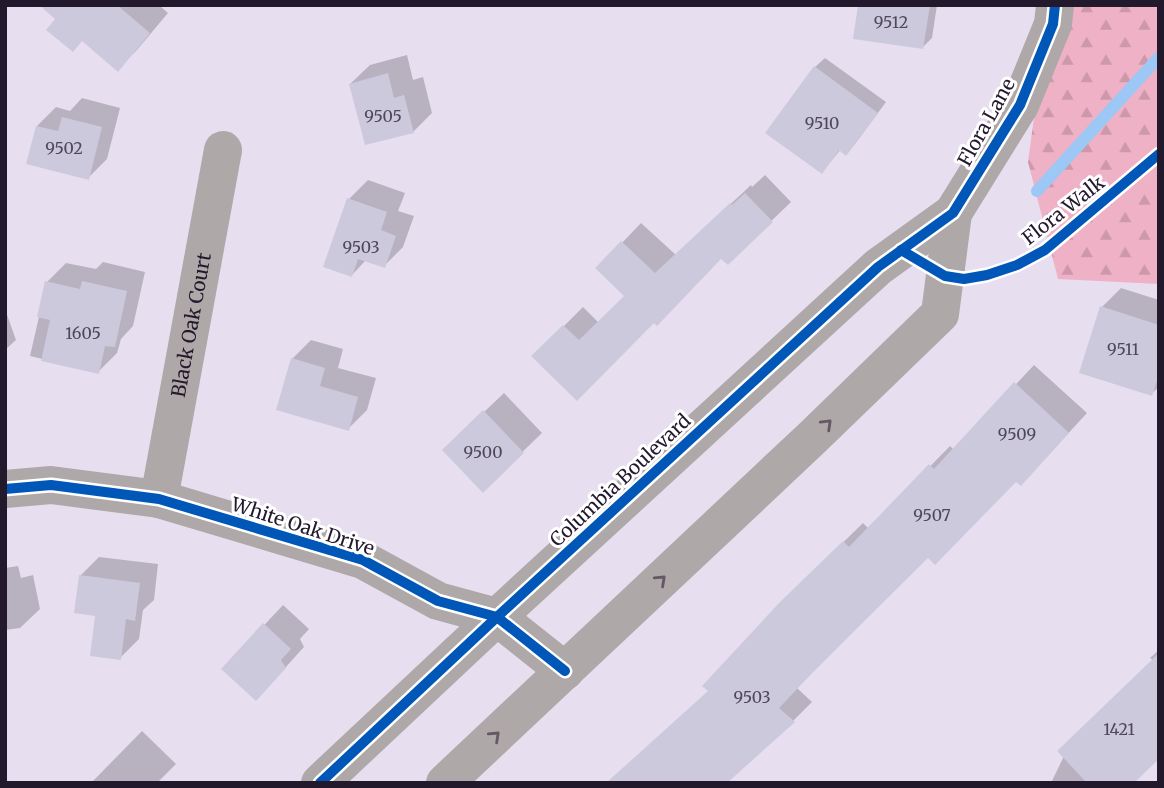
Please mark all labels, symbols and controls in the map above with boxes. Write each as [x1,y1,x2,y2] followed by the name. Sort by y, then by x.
[874,12,908,32] house number: 9512
[952,74,1020,170] street label: Flora Lane
[364,106,402,126] house number: 9505
[805,113,839,133] house number: 9510
[45,138,83,158] house number: 9502
[1017,170,1109,250] street label: Flora Walk
[342,237,380,257] house number: 9503
[166,250,216,399] street label: Black Oak Court
[65,323,101,343] house number: 1605
[1107,339,1139,359] house number: 9511
[545,409,695,551] street label: Columbia Boulevard
[818,420,831,433] one-way arrow
[998,424,1036,444] house number: 9509
[463,442,503,462] house number: 9500
[227,491,378,560] street label: White Oak Drive
[913,505,951,525] house number: 9507
[653,576,666,589] one-way arrow
[733,687,771,707] house number: 9503
[1103,719,1135,739] house number: 1421
[487,732,500,744] one-way arrow

